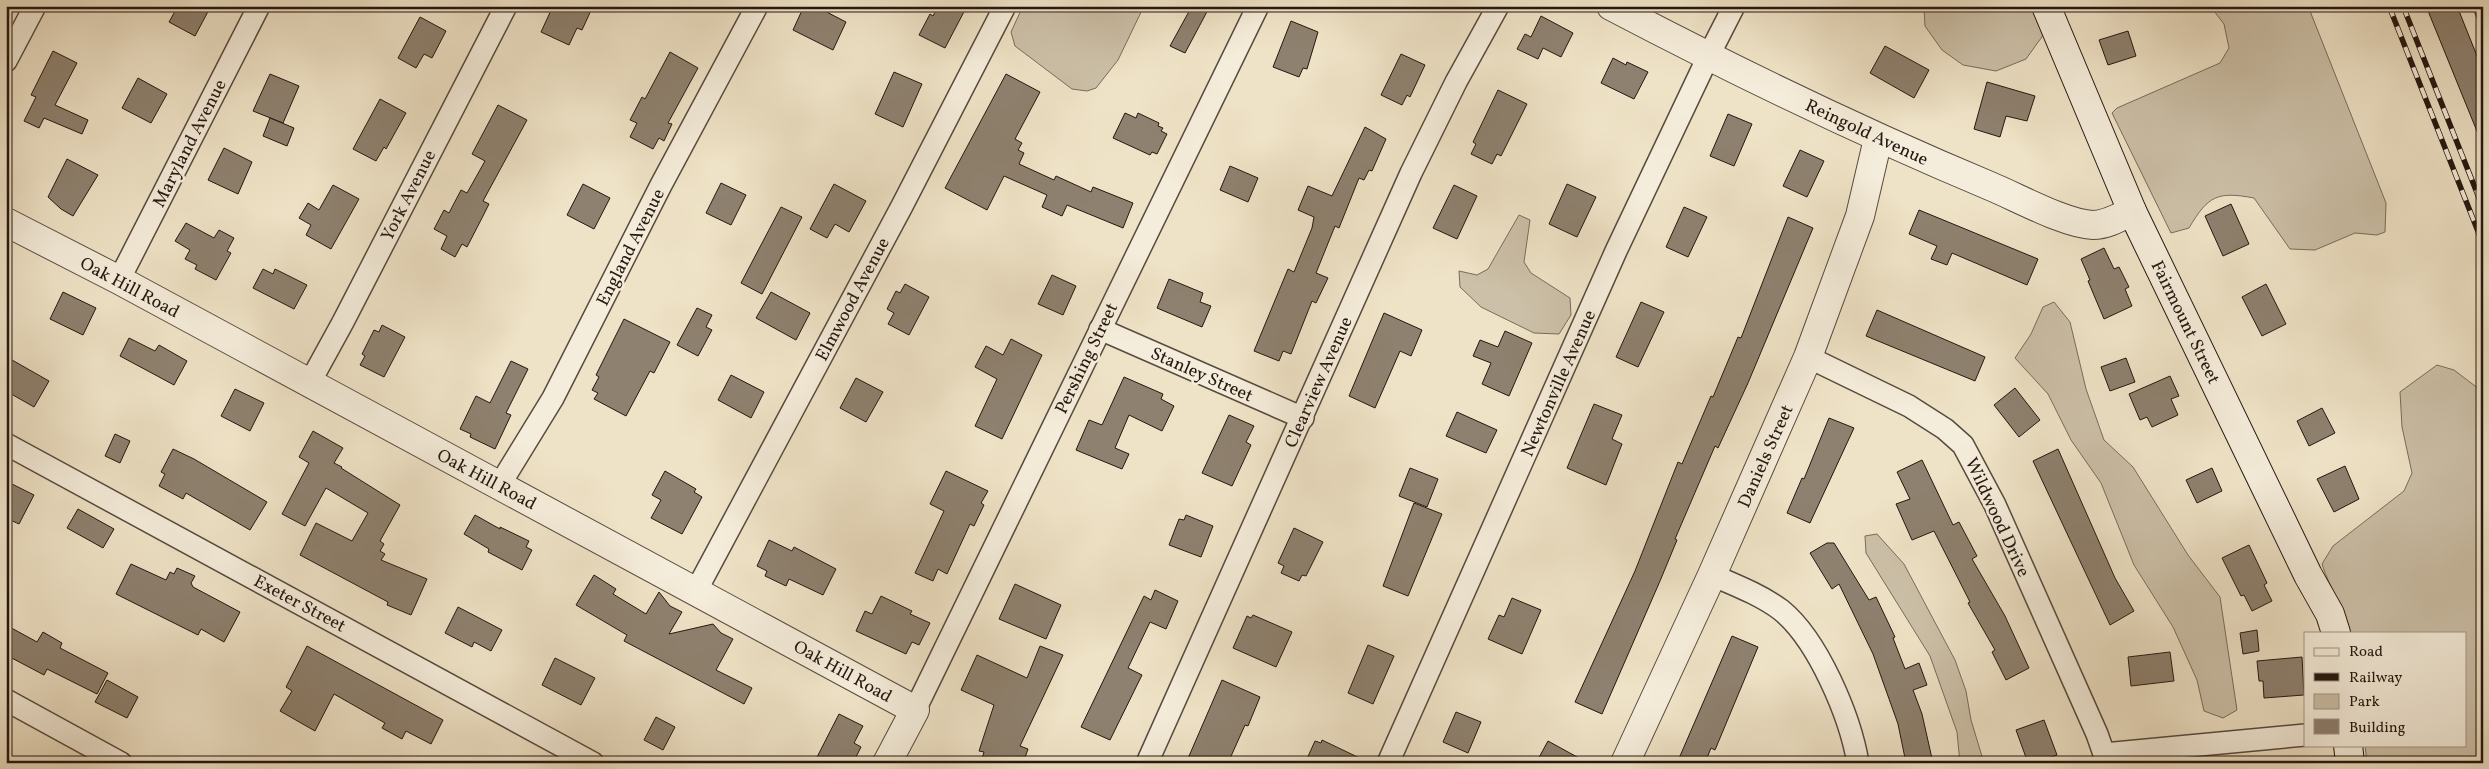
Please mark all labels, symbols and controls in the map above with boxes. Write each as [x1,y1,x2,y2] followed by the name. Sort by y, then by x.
[147,75,233,212] street label: Maryland Avenue
[1801,94,1932,173] street label: Reingold Avenue
[376,146,443,246] street label: York Avenue
[591,185,672,311] street label: England Avenue
[810,233,897,366] street label: Elmwood Avenue
[75,252,184,325] street label: Oak Hill Road
[2144,257,2225,389] street label: Fairmount Street
[1050,299,1125,418] street label: Pershing Street
[1516,306,1603,461] street label: Newtonville Avenue
[1279,313,1360,452] street label: Clearview Avenue
[1146,342,1257,409] street label: Stanley Street
[1732,401,1800,512] street label: Daniels Street
[432,444,541,517] street label: Oak Hill Road
[1958,454,2035,581] street label: Wildwood Drive
[249,569,350,639] street label: Exeter Street
[2304,632,2466,746] legend
[788,635,896,710] street label: Oak Hill Road
[2349,642,2383,663] text: Road
[2349,668,2402,689] text: Railway
[2349,692,2380,713] text: Park
[2349,718,2406,739] text: Building

